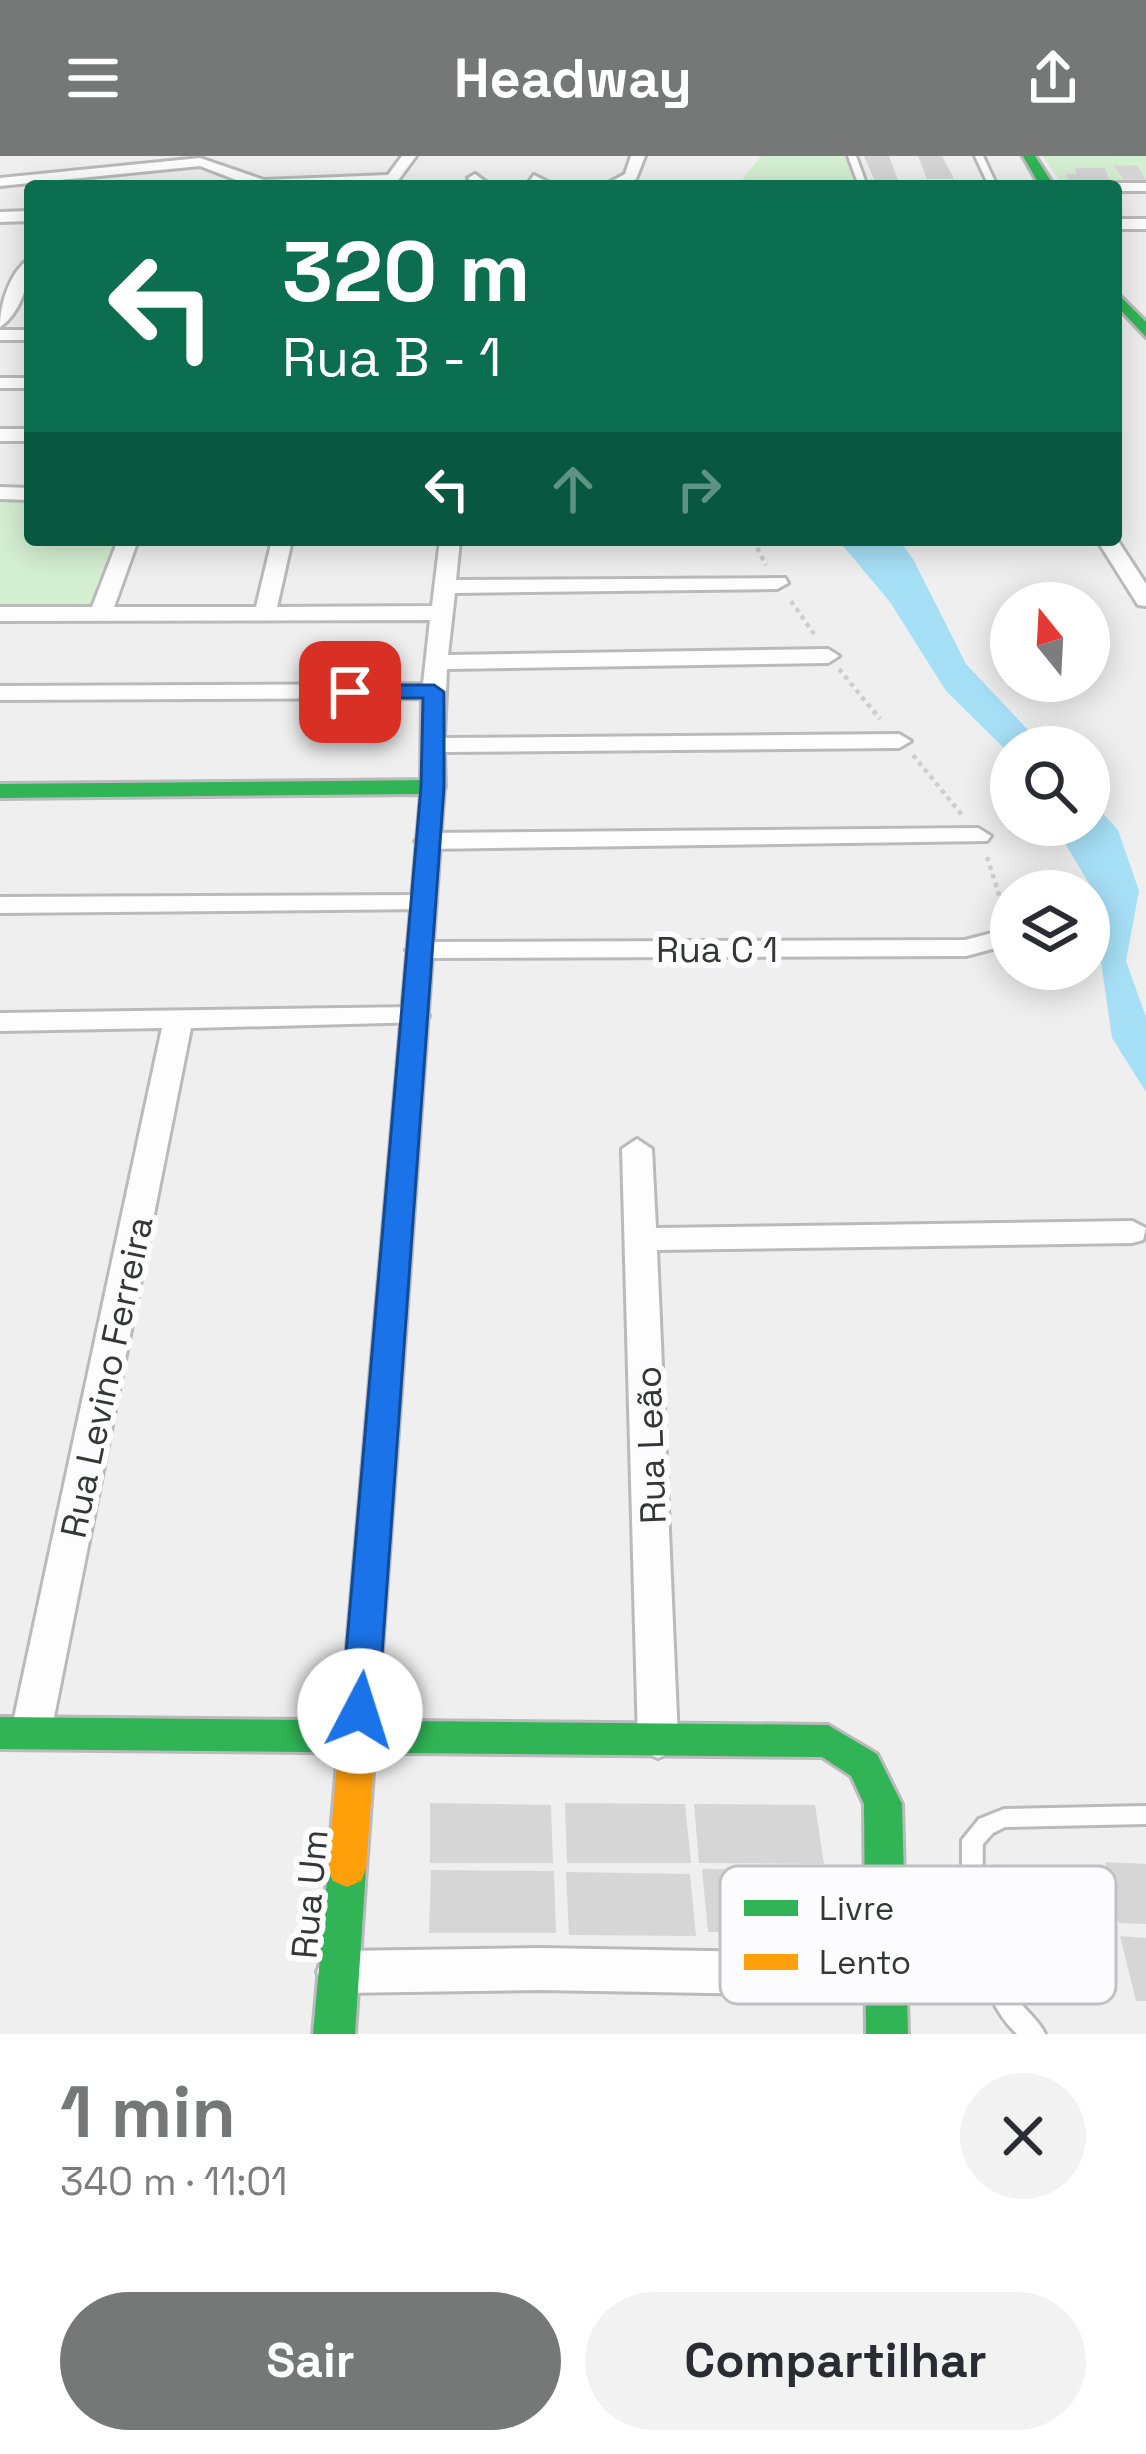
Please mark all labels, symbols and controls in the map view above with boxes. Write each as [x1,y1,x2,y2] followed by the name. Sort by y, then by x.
[454,44,692,113] text: Headway
[60,45,126,111] icon: menu
[1020,45,1086,111] icon: share
[282,218,530,326] text: 320 m
[84,228,240,384] icon: left
[282,323,502,392] text: Rua B - 1
[414,456,480,522] icon: left
[540,456,606,522] icon: ahead
[666,456,732,522] icon: right
[990,582,1110,702] north arrow
[990,582,1110,990] map controls
[299,641,401,743] pin
[317,659,383,725] icon: arrive
[990,726,1110,846] button: search
[990,870,1110,990] button: layers
[656,927,778,973] street label: Rua C 1
[50,1212,164,1542] street label: Rua Levino Ferreira
[625,1365,677,1525] street label: Rua Leão
[297,1648,423,1774] position arrow
[281,1828,339,1961] street label: Rua Um
[720,1866,1116,2004] legend
[819,1888,894,1930] text: Livre
[819,1942,911,1984] text: Lento
[60,2066,236,2158] text: 1 min
[960,2073,1086,2199] button: close
[60,2157,288,2206] text: 340 m · 11:01
[60,2292,561,2430] button: Sair
[585,2292,1086,2430] button: Compartilhar

